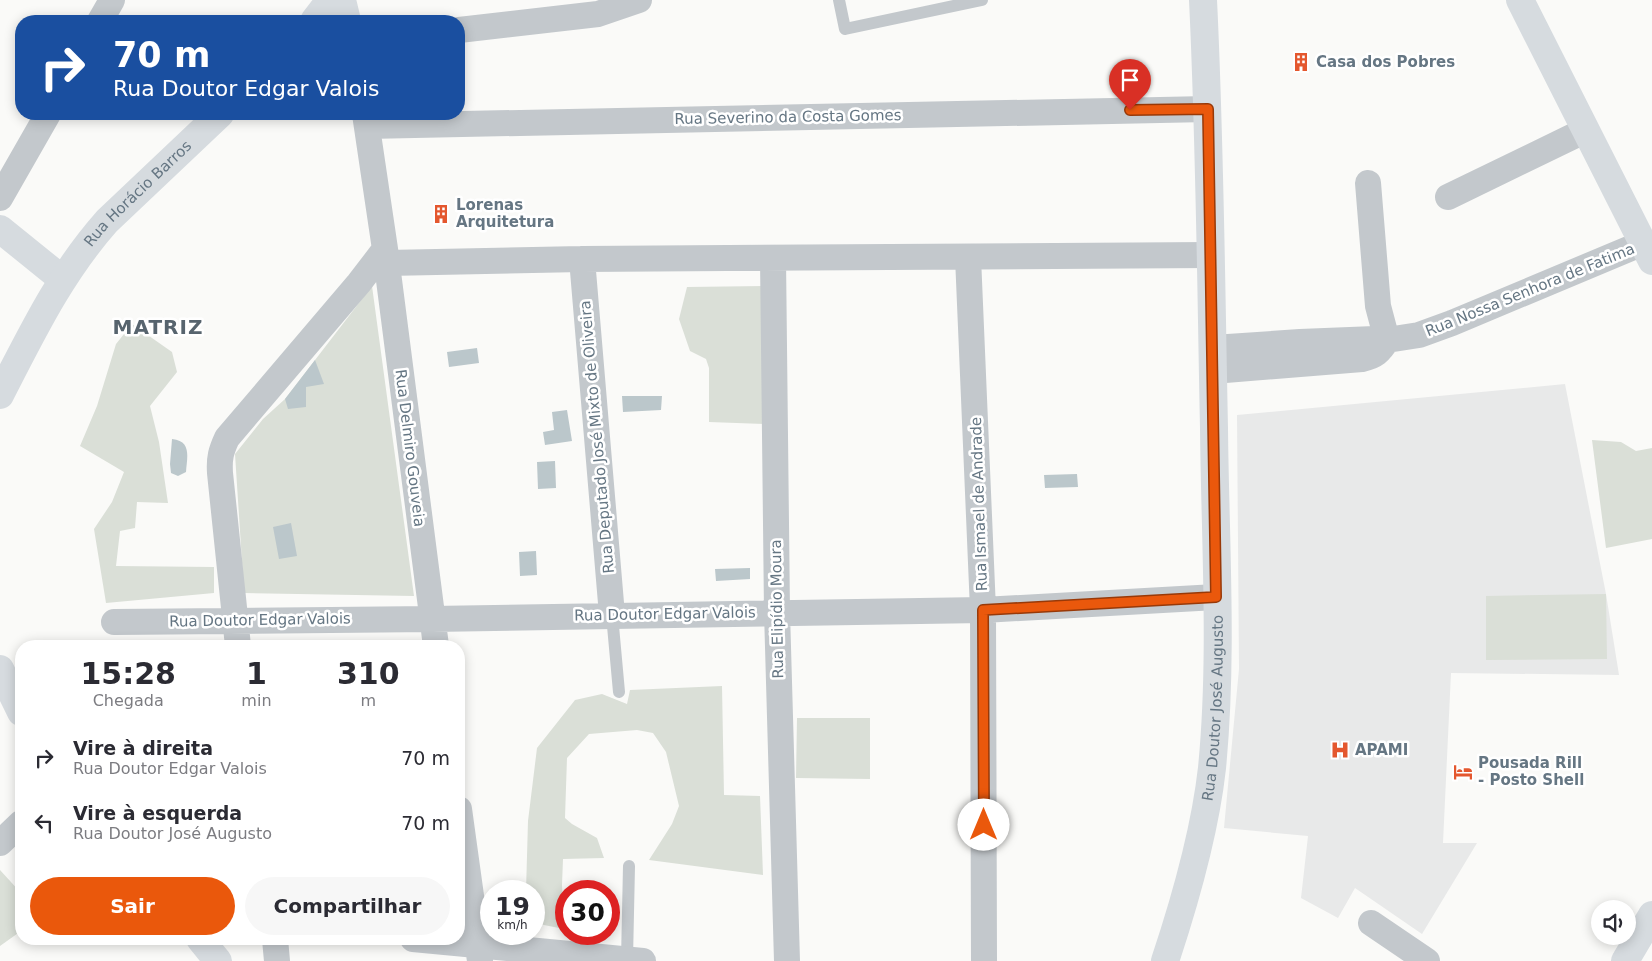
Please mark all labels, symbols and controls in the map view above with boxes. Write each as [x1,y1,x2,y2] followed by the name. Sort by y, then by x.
[30,35,95,100] icon: right
[113,35,210,75] text: 70 m
[1290,51,1312,73] building icon: Casa dos Pobres
[1316,53,1455,71] place label: Casa dos Pobres
[1109,59,1151,110] pin
[1116,66,1144,94] icon: arrive
[113,76,380,101] text: Rua Doutor Edgar Valois
[674,106,902,128] street label: Rua Severino da Costa Gomes
[80,137,195,250] street label: Rua Horácio Barros
[456,196,554,231] place label: Lorenas Arquitetura
[430,203,452,225] building icon: Lorenas Arquitetura
[1423,240,1637,340] street label: Rua Nossa Senhora de Fatima
[576,300,618,574] street label: Rua Deputado José Mixto de Oliveira
[113,315,203,339] district label: MATRIZ
[391,368,429,528] street label: Rua Delmiro Gouveia
[967,417,991,591] street label: Rua Ismael de Andrade
[767,539,787,679] street label: Rua Elipídio Moura
[574,603,756,625] street label: Rua Doutor Edgar Valois
[169,609,351,631] street label: Rua Doutor Edgar Valois
[1198,615,1227,802] street label: Rua Doutor José Augusto
[80,656,176,691] text: 15:28
[246,656,267,691] text: 1
[337,656,400,691] text: 310
[93,691,164,710] text: Chegada
[241,691,272,710] text: min
[360,691,376,710] text: m
[73,737,213,759] text: Vire à direita
[1329,739,1351,761] hospital icon: APAMI
[1355,741,1408,759] place label: APAMI
[30,744,58,772] icon: right
[401,747,450,769] text: 70 m
[1478,754,1584,789] place label: Pousada Rill - Posto Shell
[73,759,267,778] text: Rua Doutor Edgar Valois
[1452,761,1474,783] hotel icon: Pousada Rill - Posto Shell
[957,798,1009,850] position arrow
[73,802,242,824] text: Vire à esquerda
[30,809,58,837] icon: left
[401,812,450,834] text: 70 m
[73,824,272,843] text: Rua Doutor José Augusto
[30,877,235,935] button: Sair
[245,877,450,935] button: Compartilhar
[555,880,620,945] speed limit sign: 30
[495,892,530,921] text: 19
[1591,900,1636,945] map controls
[1591,900,1636,945] button: sound
[497,918,528,932] text: km/h

